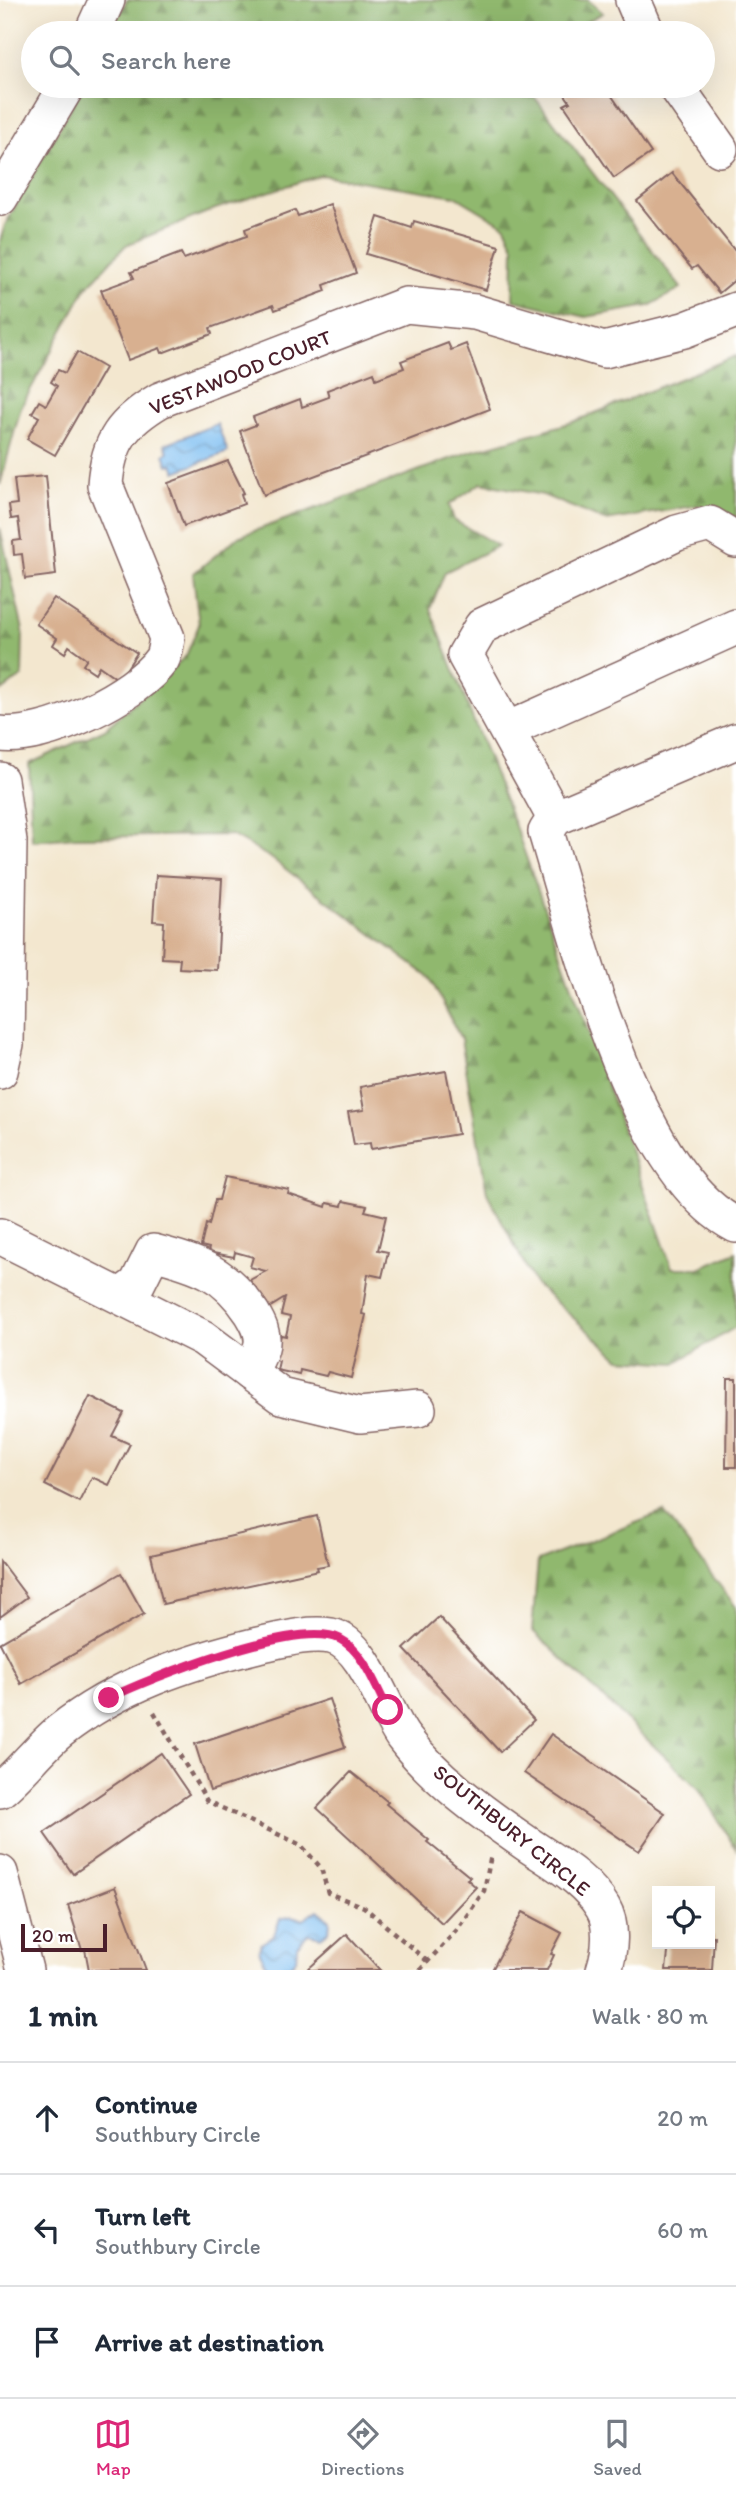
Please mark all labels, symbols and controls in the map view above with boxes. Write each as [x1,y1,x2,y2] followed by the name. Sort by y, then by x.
[21,21,715,98] search box
[45,41,83,79] icon: search
[101,44,231,76] text: Search here
[145,324,335,420] street label: VESTAWOOD COURT
[93,1682,124,1713] route end
[372,1694,403,1725] route start
[428,1759,596,1901] street label: SOUTHBURY CIRCLE
[652,1886,715,1949] map controls
[652,1886,715,1949] button: locate
[21,1921,107,1953] scale bar
[32,1924,74,1947] text: 20 m
[28,1997,98,2034] text: 1 min
[592,2002,708,2030] text: Walk · 80 m
[95,2088,198,2120] text: Continue
[28,2099,66,2137] icon: ahead
[657,2104,708,2132] text: 20 m
[95,2120,261,2148] text: Southbury Circle
[95,2200,191,2232] text: Turn left
[28,2211,66,2249] icon: left
[657,2216,708,2244] text: 60 m
[95,2232,261,2260] text: Southbury Circle
[28,2323,66,2361] icon: arrive
[95,2326,324,2358] text: Arrive at destination
[94,2415,132,2480] tab: Map
[321,2415,405,2480] tab: Directions
[593,2415,642,2480] tab: Saved

